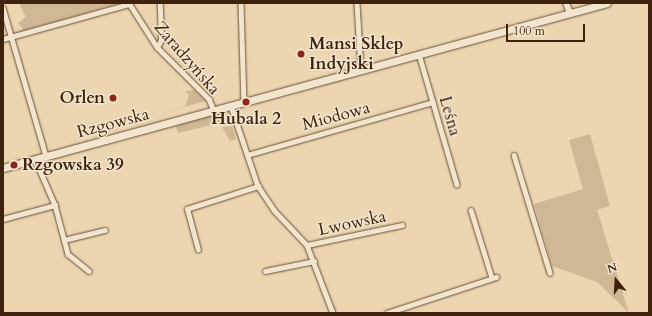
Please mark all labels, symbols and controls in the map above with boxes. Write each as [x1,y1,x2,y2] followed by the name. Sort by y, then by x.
[508,16,587,42] scale bar
[150,17,224,99] street label: Zaradzyńska
[513,23,545,39] text: 100 m
[309,34,403,74] place label: Mansi Sklep Indyjski
[296,49,306,59] marker: Mansi Sklep Indyjski
[60,88,105,108] place label: Orlen
[108,93,118,103] marker: Orlen
[435,94,465,138] street label: Leśna
[241,97,251,107] marker: Hubala 2
[300,97,372,135] street label: Miodowa
[75,104,151,142] street label: Rzgowska
[211,109,281,129] place label: Hubala 2
[22,155,124,175] place label: Rzgowska 39
[9,160,19,170] marker: Rzgowska 39
[316,206,388,240] street label: Lwowska
[596,260,636,300] north arrow
[605,260,619,277] text: N

